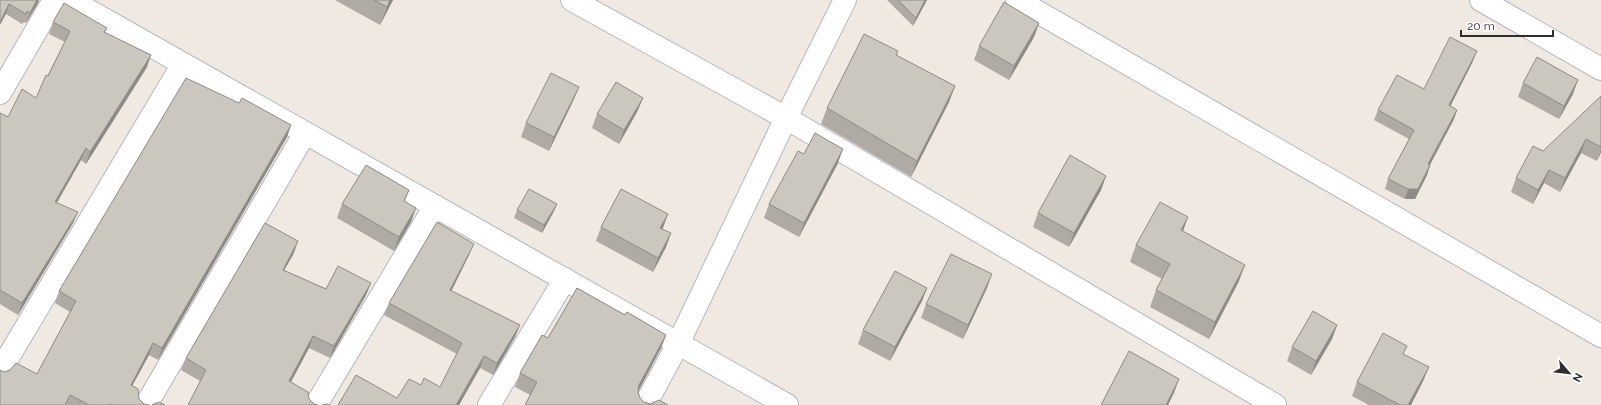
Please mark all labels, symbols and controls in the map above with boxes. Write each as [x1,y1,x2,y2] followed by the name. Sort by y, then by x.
[1461,12,1553,38] scale bar
[1467,19,1495,33] text: 20 m
[1549,353,1589,393] north arrow
[1570,371,1585,384] text: N

